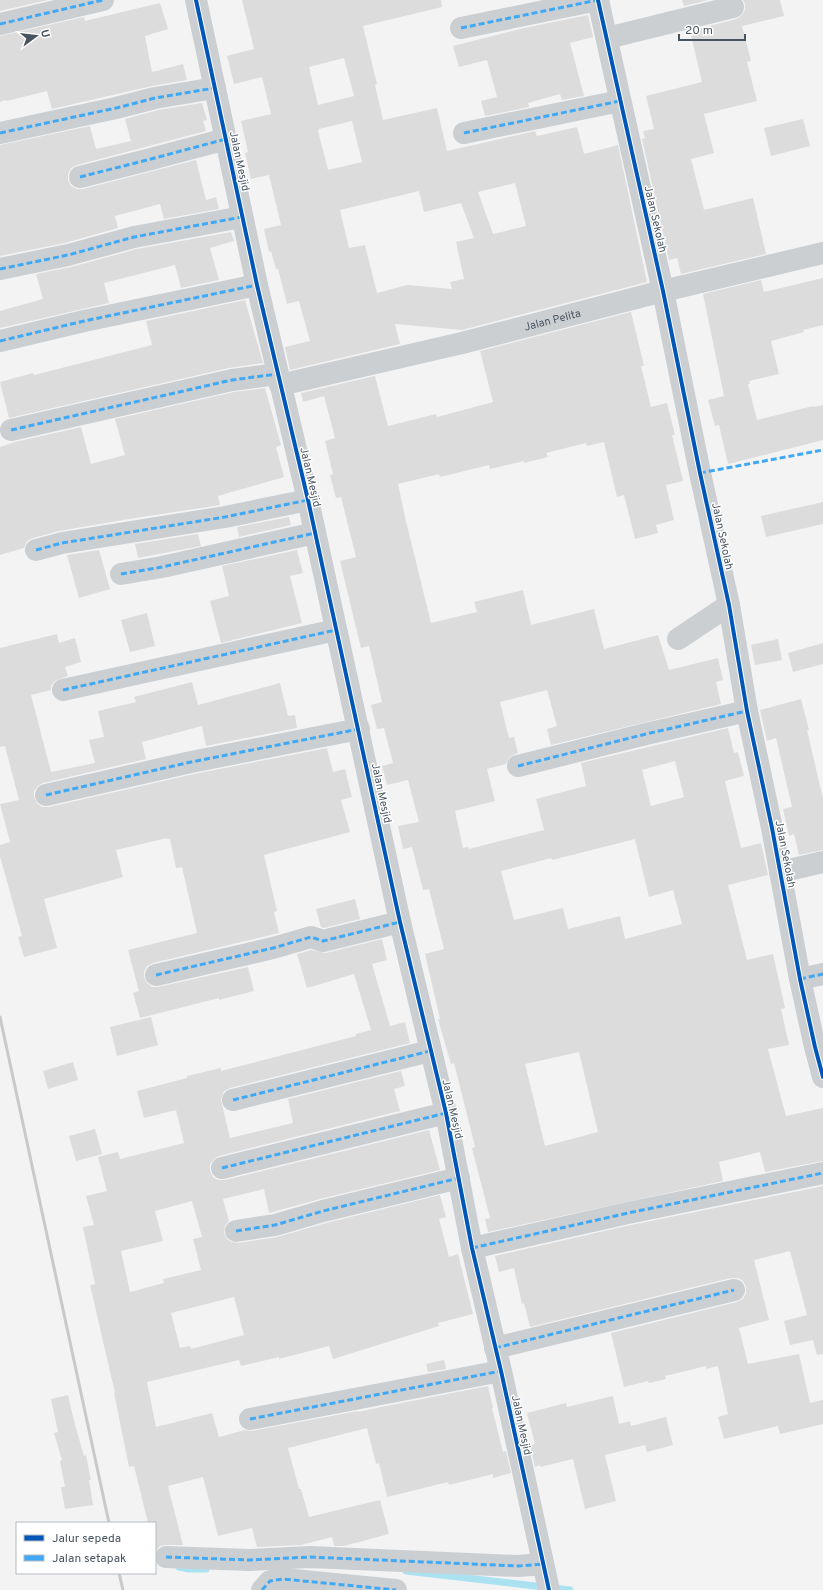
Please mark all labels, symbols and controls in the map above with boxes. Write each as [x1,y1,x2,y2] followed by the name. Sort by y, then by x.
[16,16,56,56] north arrow
[679,16,745,42] scale bar
[685,23,713,39] text: 20 m
[37,28,52,39] text: U
[226,130,252,192] street label: Jalan Mesjid
[641,184,670,254] street label: Jalan Sekolah
[523,307,582,335] street label: Jalan Pelita
[296,446,324,509] street label: Jalan Mesjid
[708,501,736,571] street label: Jalan Sekolah
[368,762,394,824] street label: Jalan Mesjid
[772,819,798,889] street label: Jalan Sekolah
[438,1078,466,1141] street label: Jalan Mesjid
[508,1394,534,1456] street label: Jalan Mesjid
[16,1522,156,1574] legend
[52,1531,121,1547] text: Jalur sepeda
[52,1551,126,1567] text: Jalan setapak

